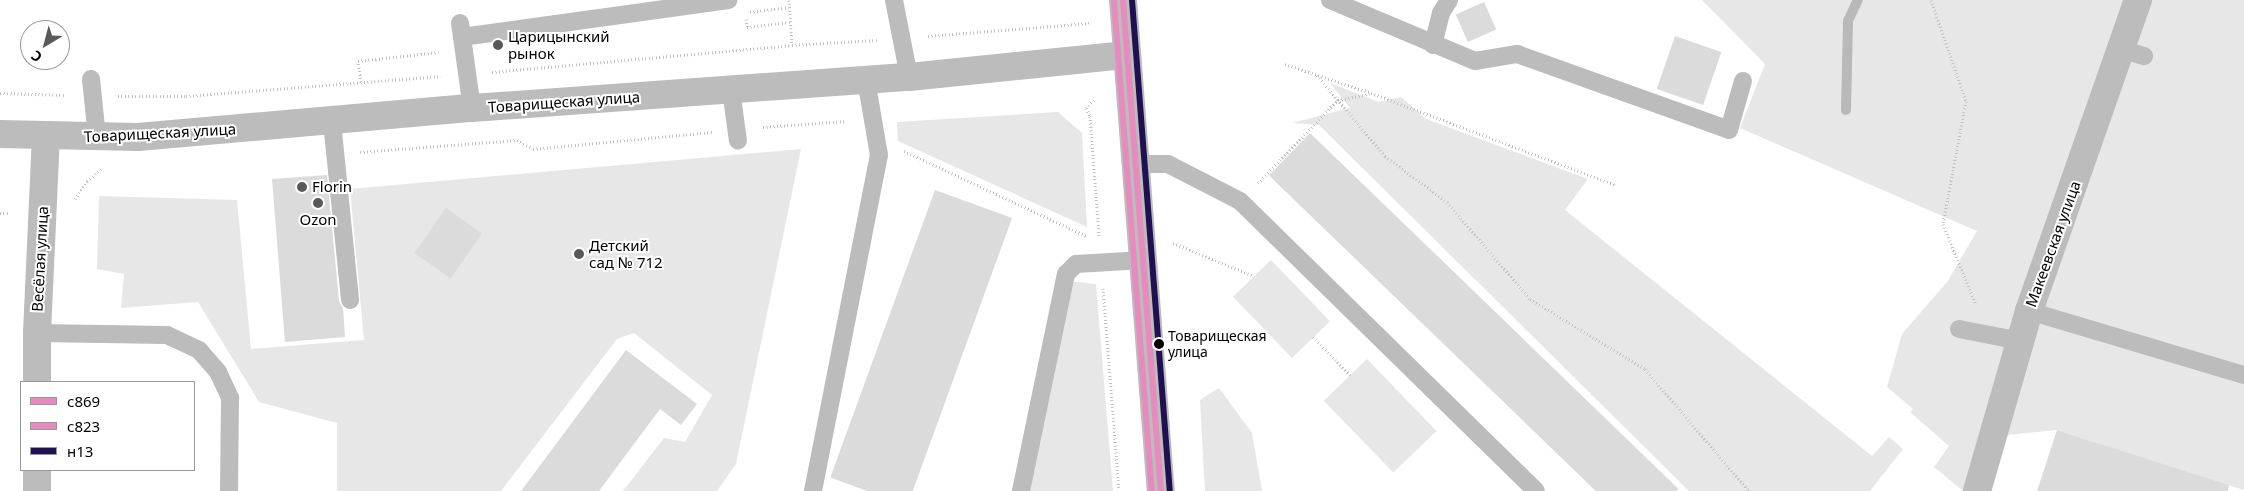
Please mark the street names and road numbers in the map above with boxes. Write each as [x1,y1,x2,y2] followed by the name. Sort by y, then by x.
[488,88,640,116] street label: Товарищеская улица
[84,120,236,146] street label: Товарищеская улица
[2022,178,2084,310] street label: Макеевская улица
[28,206,52,312] street label: Весёлая улица

